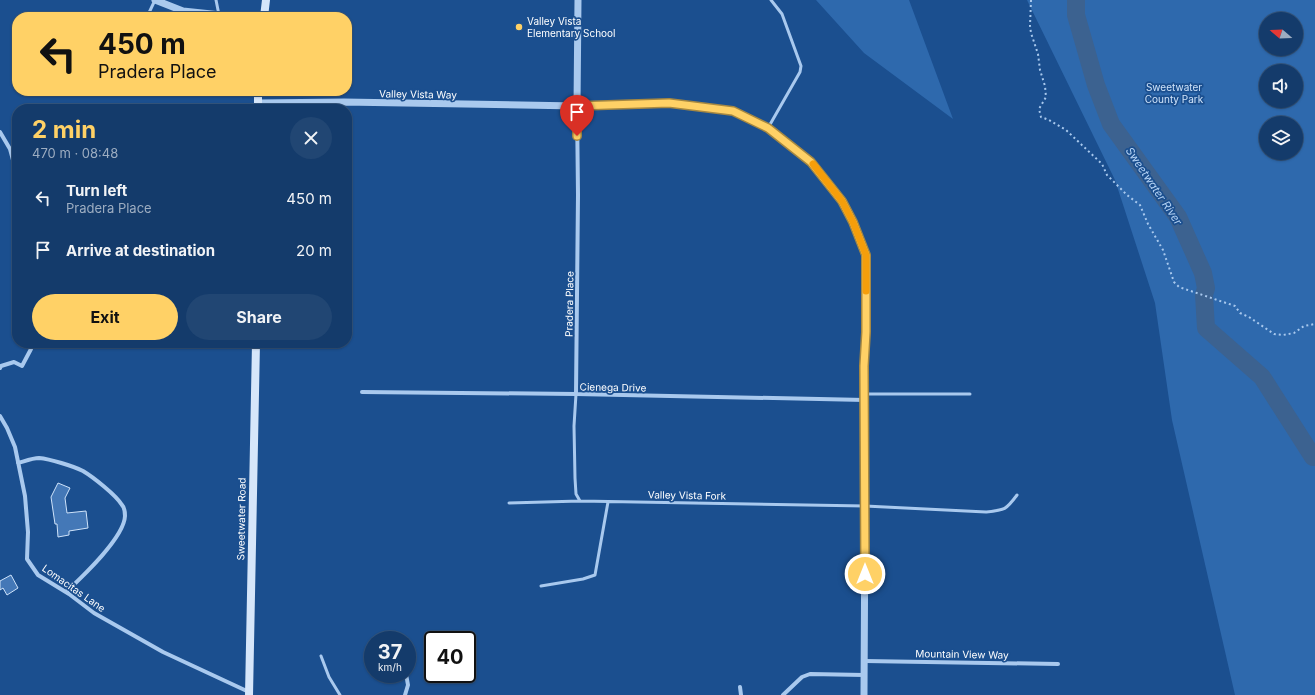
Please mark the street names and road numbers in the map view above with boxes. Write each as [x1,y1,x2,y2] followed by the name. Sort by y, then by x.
[379,87,457,101] street label: Valley Vista Way
[562,271,576,337] street label: Pradera Place
[580,380,647,394] street label: Cienega Drive
[234,477,248,561] street label: Sweetwater Road
[648,488,727,502] street label: Valley Vista Fork
[40,562,108,614] street label: Lomacitas Lane
[915,647,1009,661] street label: Mountain View Way

